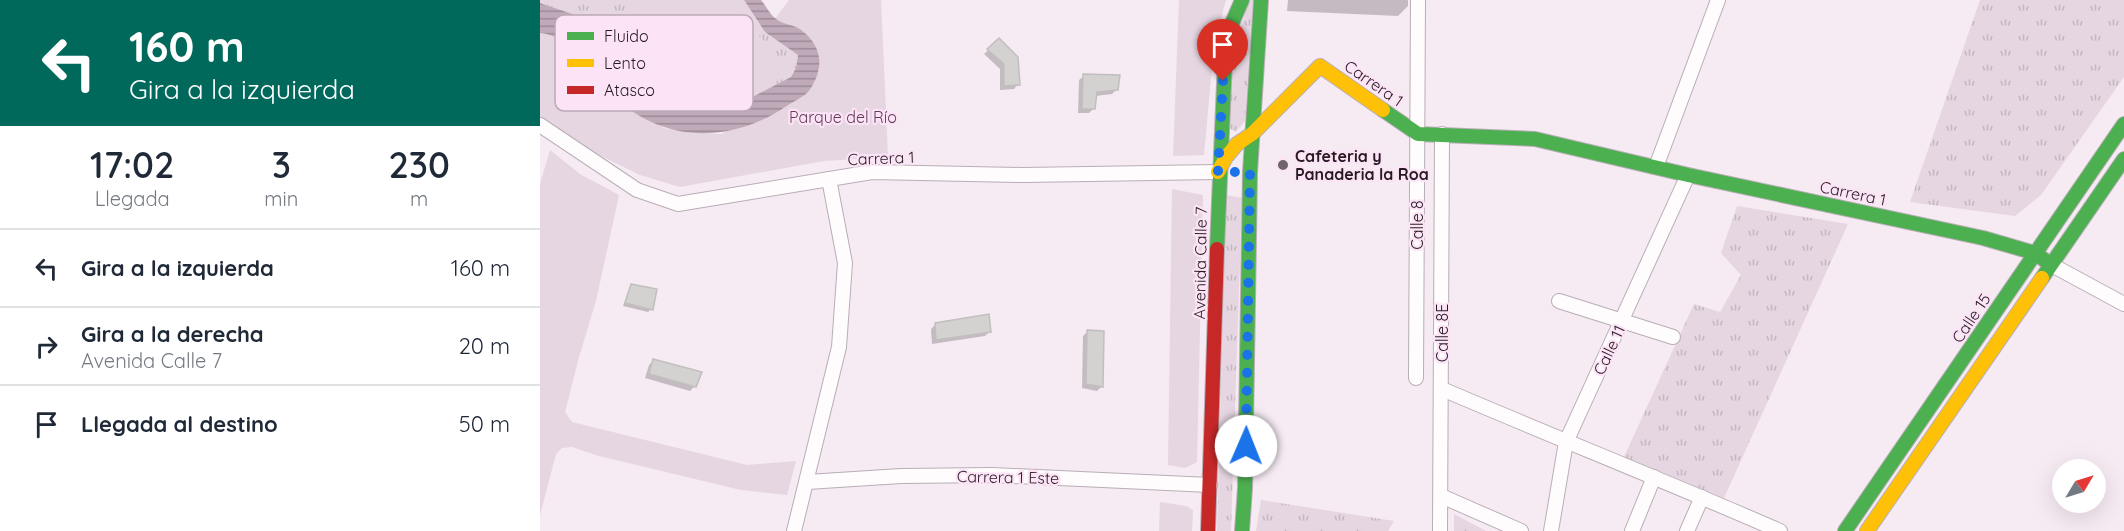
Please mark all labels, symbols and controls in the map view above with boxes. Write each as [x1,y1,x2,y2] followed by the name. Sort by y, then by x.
[555,15,753,111] legend
[1197,19,1248,81] pin
[129,20,245,73] text: 160 m
[30,24,108,102] icon: left
[604,26,649,46] text: Fluido
[1206,28,1239,61] icon: arrive
[604,53,646,73] text: Lento
[1341,56,1407,110] street label: Carrera 1
[129,72,355,106] text: Gira a la izquierda
[604,80,655,100] text: Atasco
[789,107,897,127] park label: Parque del Río
[90,142,174,187] text: 17:02
[272,142,291,187] text: 3
[388,142,450,187] text: 230
[1295,146,1429,184] place label: Cafeteria y Panaderia la Roa
[847,147,915,169] street label: Carrera 1
[1276,158,1290,172] marker: Cafeteria y Panaderia la Roa
[1818,176,1888,210] street label: Carrera 1
[95,186,170,211] text: Llegada
[264,186,298,211] text: min
[410,186,428,211] text: m
[1407,200,1427,250] street label: Calle 8
[1189,206,1211,320] street label: Avenida Calle 7
[30,252,63,285] icon: left
[81,254,274,282] text: Gira a la izquierda
[451,254,510,282] text: 160 m
[1947,289,1995,347] street label: Calle 15
[1432,304,1452,362] street label: Calle 8E
[81,320,264,348] text: Gira a la derecha
[1589,322,1629,378] street label: Calle 11
[30,330,63,363] icon: right
[459,332,510,360] text: 20 m
[81,348,222,373] text: Avenida Calle 7
[30,408,63,441] icon: arrive
[81,410,278,438] text: Llegada al destino
[459,410,510,438] text: 50 m
[1214,414,1278,478] position arrow
[2052,459,2106,513] north arrow
[2052,459,2106,513] map controls
[957,466,1059,488] street label: Carrera 1 Este

